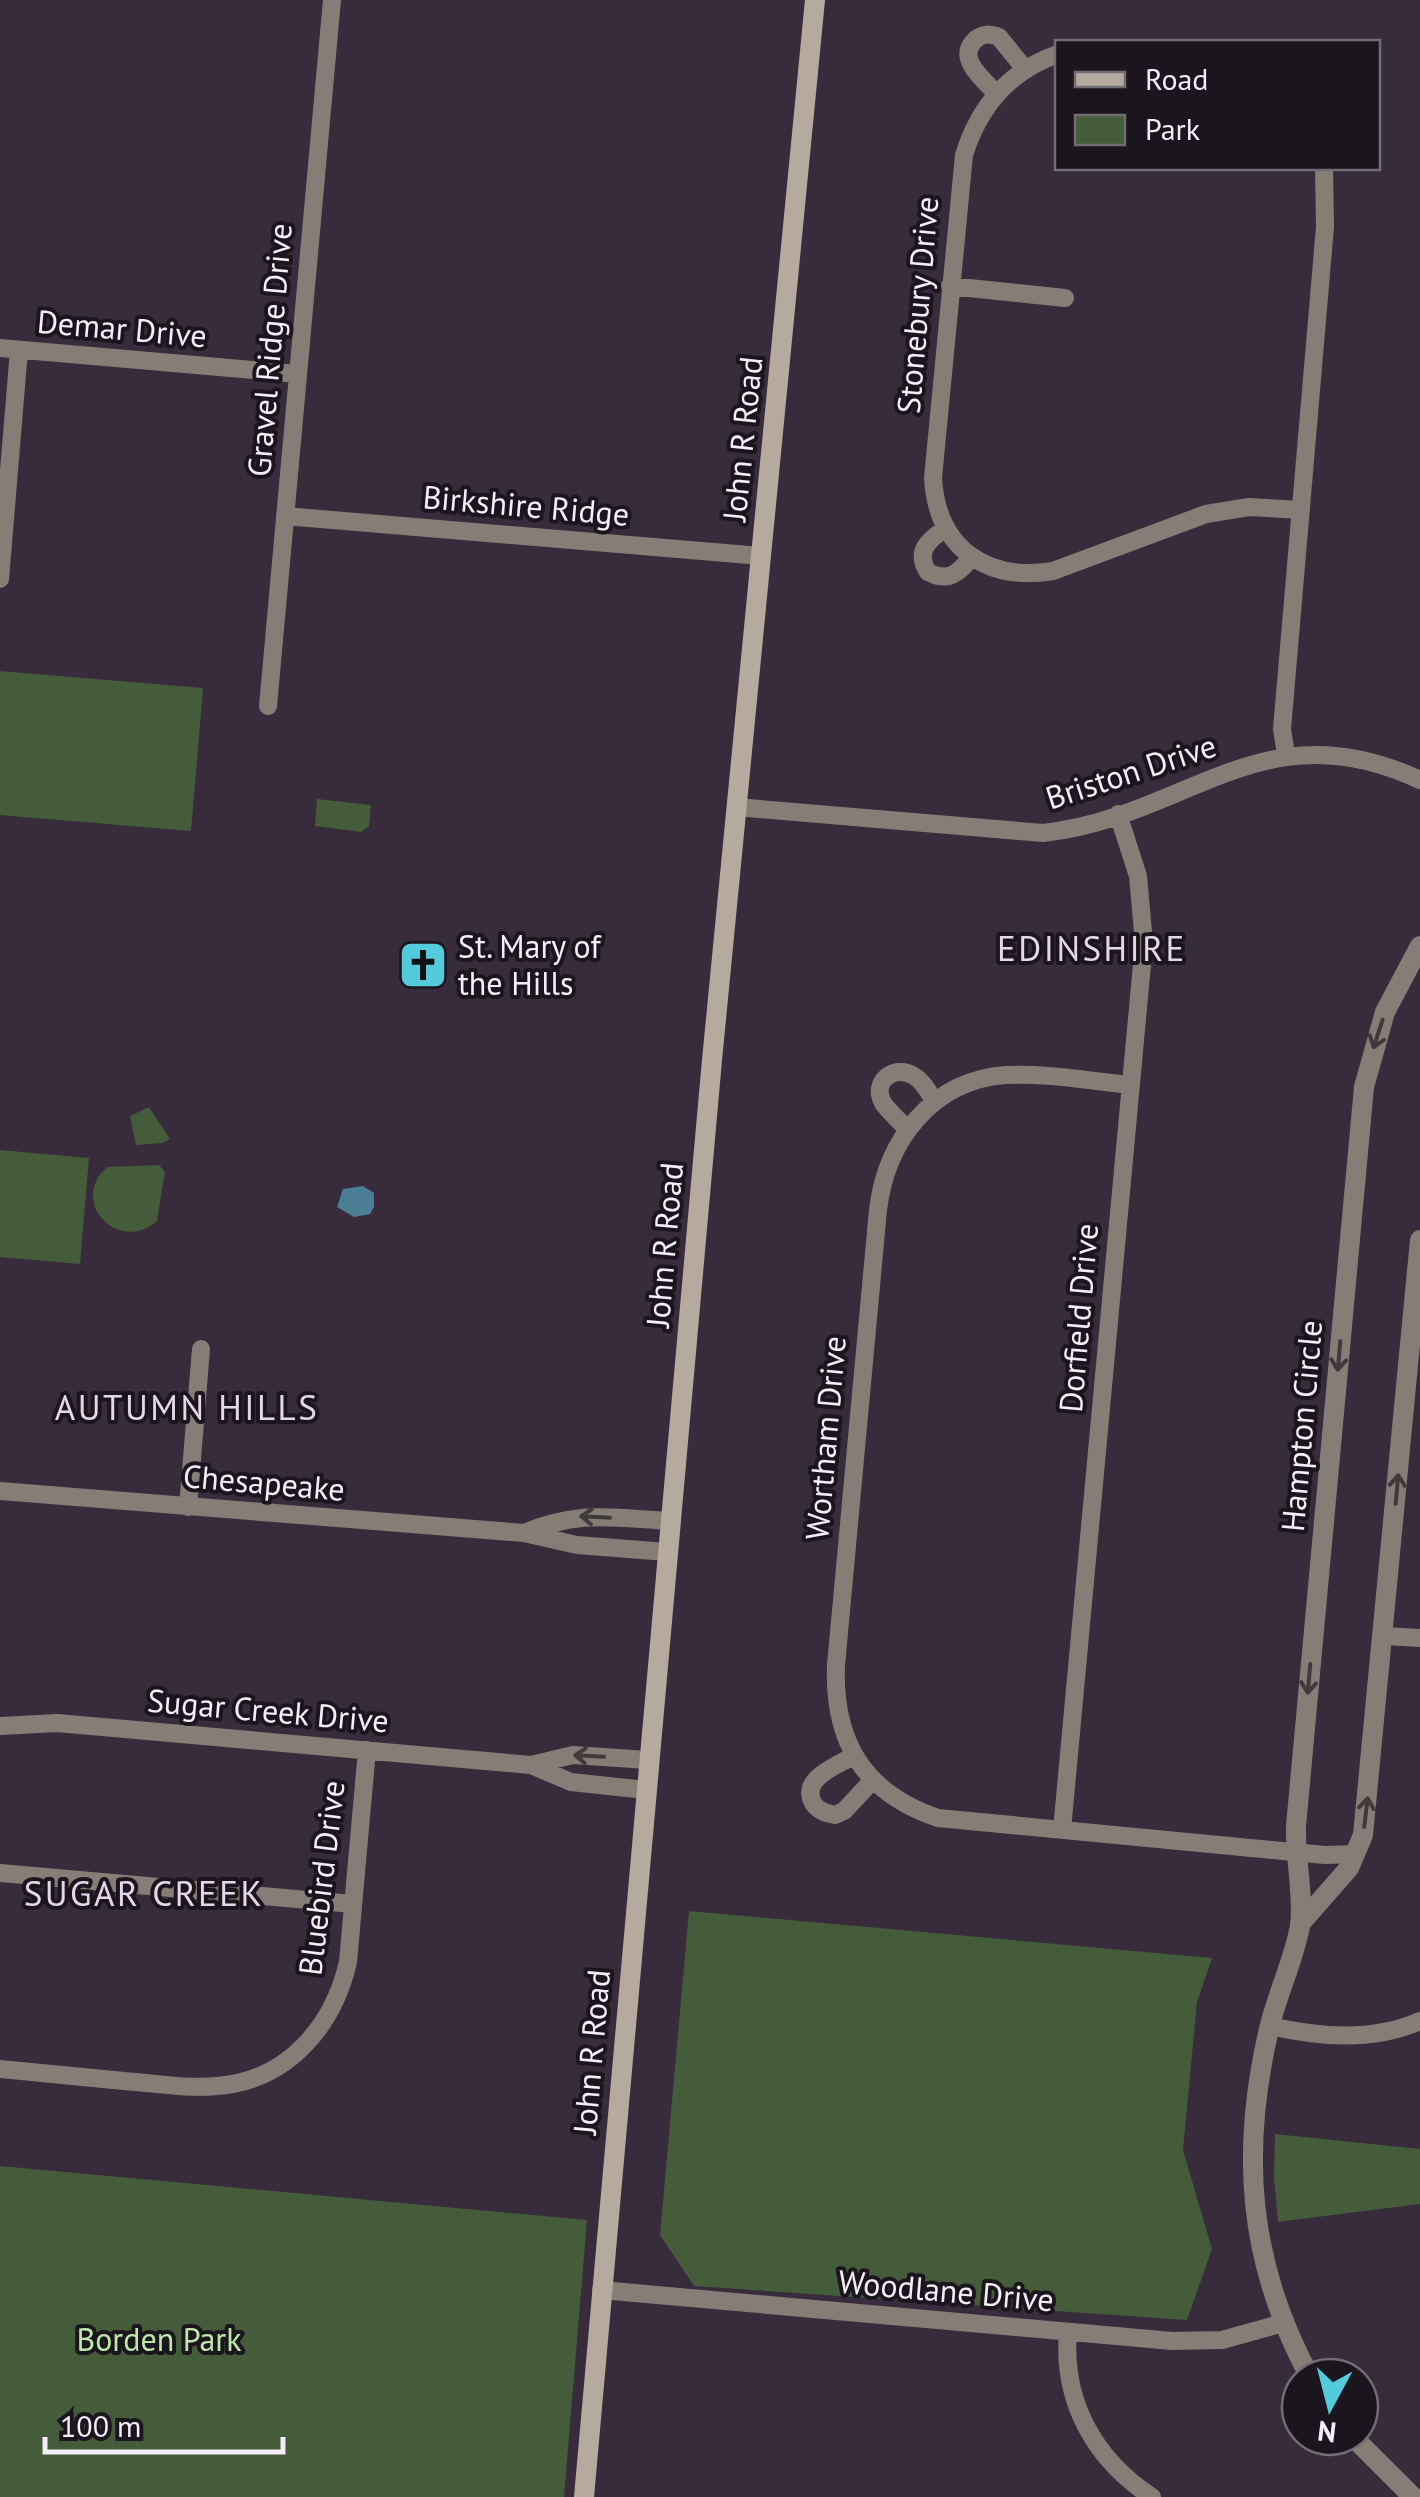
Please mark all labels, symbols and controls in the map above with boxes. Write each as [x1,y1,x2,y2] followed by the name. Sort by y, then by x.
[1055,40,1380,170] legend
[1145,59,1209,98] text: Road
[1145,109,1201,148] text: Park
[887,195,947,415] street label: Stonebury Drive
[237,222,301,478] street label: Gravel Ridge Drive
[35,300,209,356] street label: Demar Drive
[712,354,772,525] street label: John R Road
[421,475,631,535] street label: Birkshire Ridge
[1040,724,1221,818] street label: Briston Drive
[458,925,602,1004] place label: St. Mary of the Hills
[997,925,1187,971] district label: EDINSHIRE
[397,939,449,991] church icon: St. Mary of the Hills
[1367,1017,1385,1049] one-way arrow
[636,1161,692,1331] street label: John R Road
[1049,1222,1107,1414] street label: Dorfield Drive
[1271,1318,1331,1533] street label: Hampton Circle
[795,1334,855,1542] street label: Wortham Drive
[1330,1339,1349,1371] one-way arrow
[55,1384,319,1430] district label: AUTUMN HILLS
[182,1454,347,1510] street label: Chesapeake
[1388,1473,1407,1506] one-way arrow
[580,1507,612,1526] one-way arrow
[1299,1663,1318,1695] one-way arrow
[146,1679,391,1741] street label: Sugar Creek Drive
[574,1746,606,1765] one-way arrow
[288,1778,354,1978] street label: Bluebird Drive
[1357,1797,1375,1829] one-way arrow
[24,1870,264,1916] district label: SUGAR CREEK
[563,1968,619,2138] street label: John R Road
[837,2260,1055,2320] street label: Woodlane Drive
[76,2318,242,2360] park label: Borden Park
[1280,2357,1380,2457] north arrow
[45,2392,282,2454] scale bar
[60,2406,141,2445] text: 100 m
[1316,2413,1338,2452] text: N

